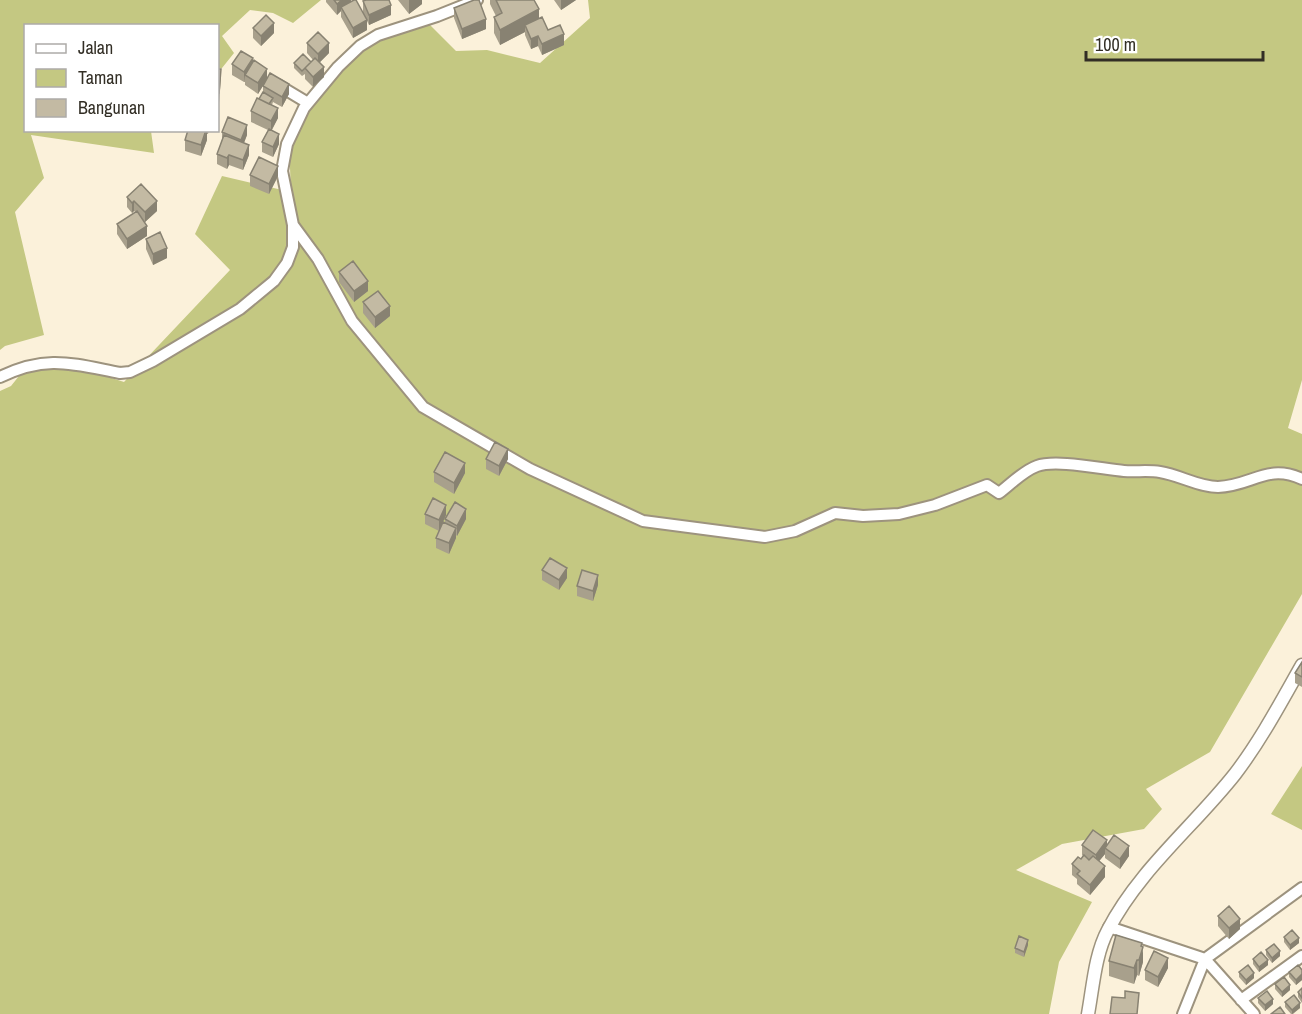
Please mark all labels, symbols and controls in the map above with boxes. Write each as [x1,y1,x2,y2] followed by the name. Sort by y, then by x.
[24,24,219,132] legend
[1086,24,1263,62] scale bar
[1095,32,1136,57] text: 100 m
[78,35,113,60] text: Jalan
[78,65,123,90] text: Taman
[78,95,145,120] text: Bangunan

